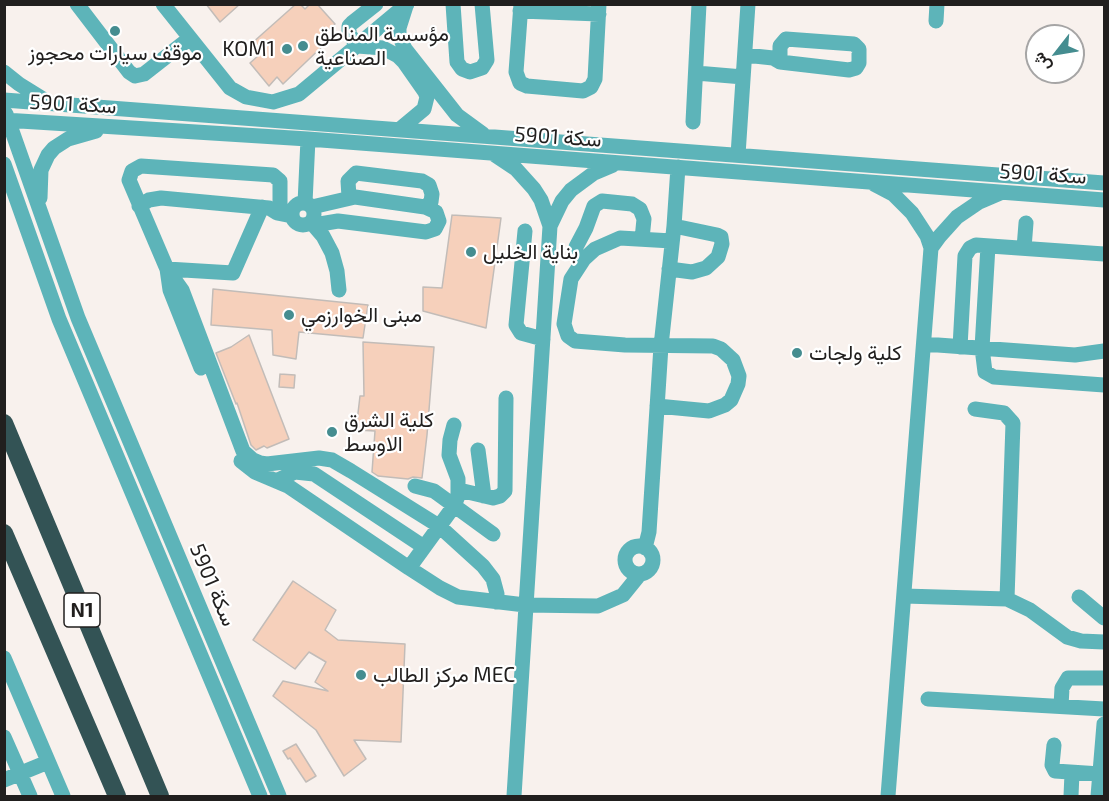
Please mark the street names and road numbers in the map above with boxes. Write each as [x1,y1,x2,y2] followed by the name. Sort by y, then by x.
[29,89,117,119] street label: سكة 5901
[514,121,602,153] street label: سكة 5901
[999,158,1087,190] street label: سكة 5901
[184,540,242,630] street label: سكة 5901
[64,593,100,627] road number: N1

